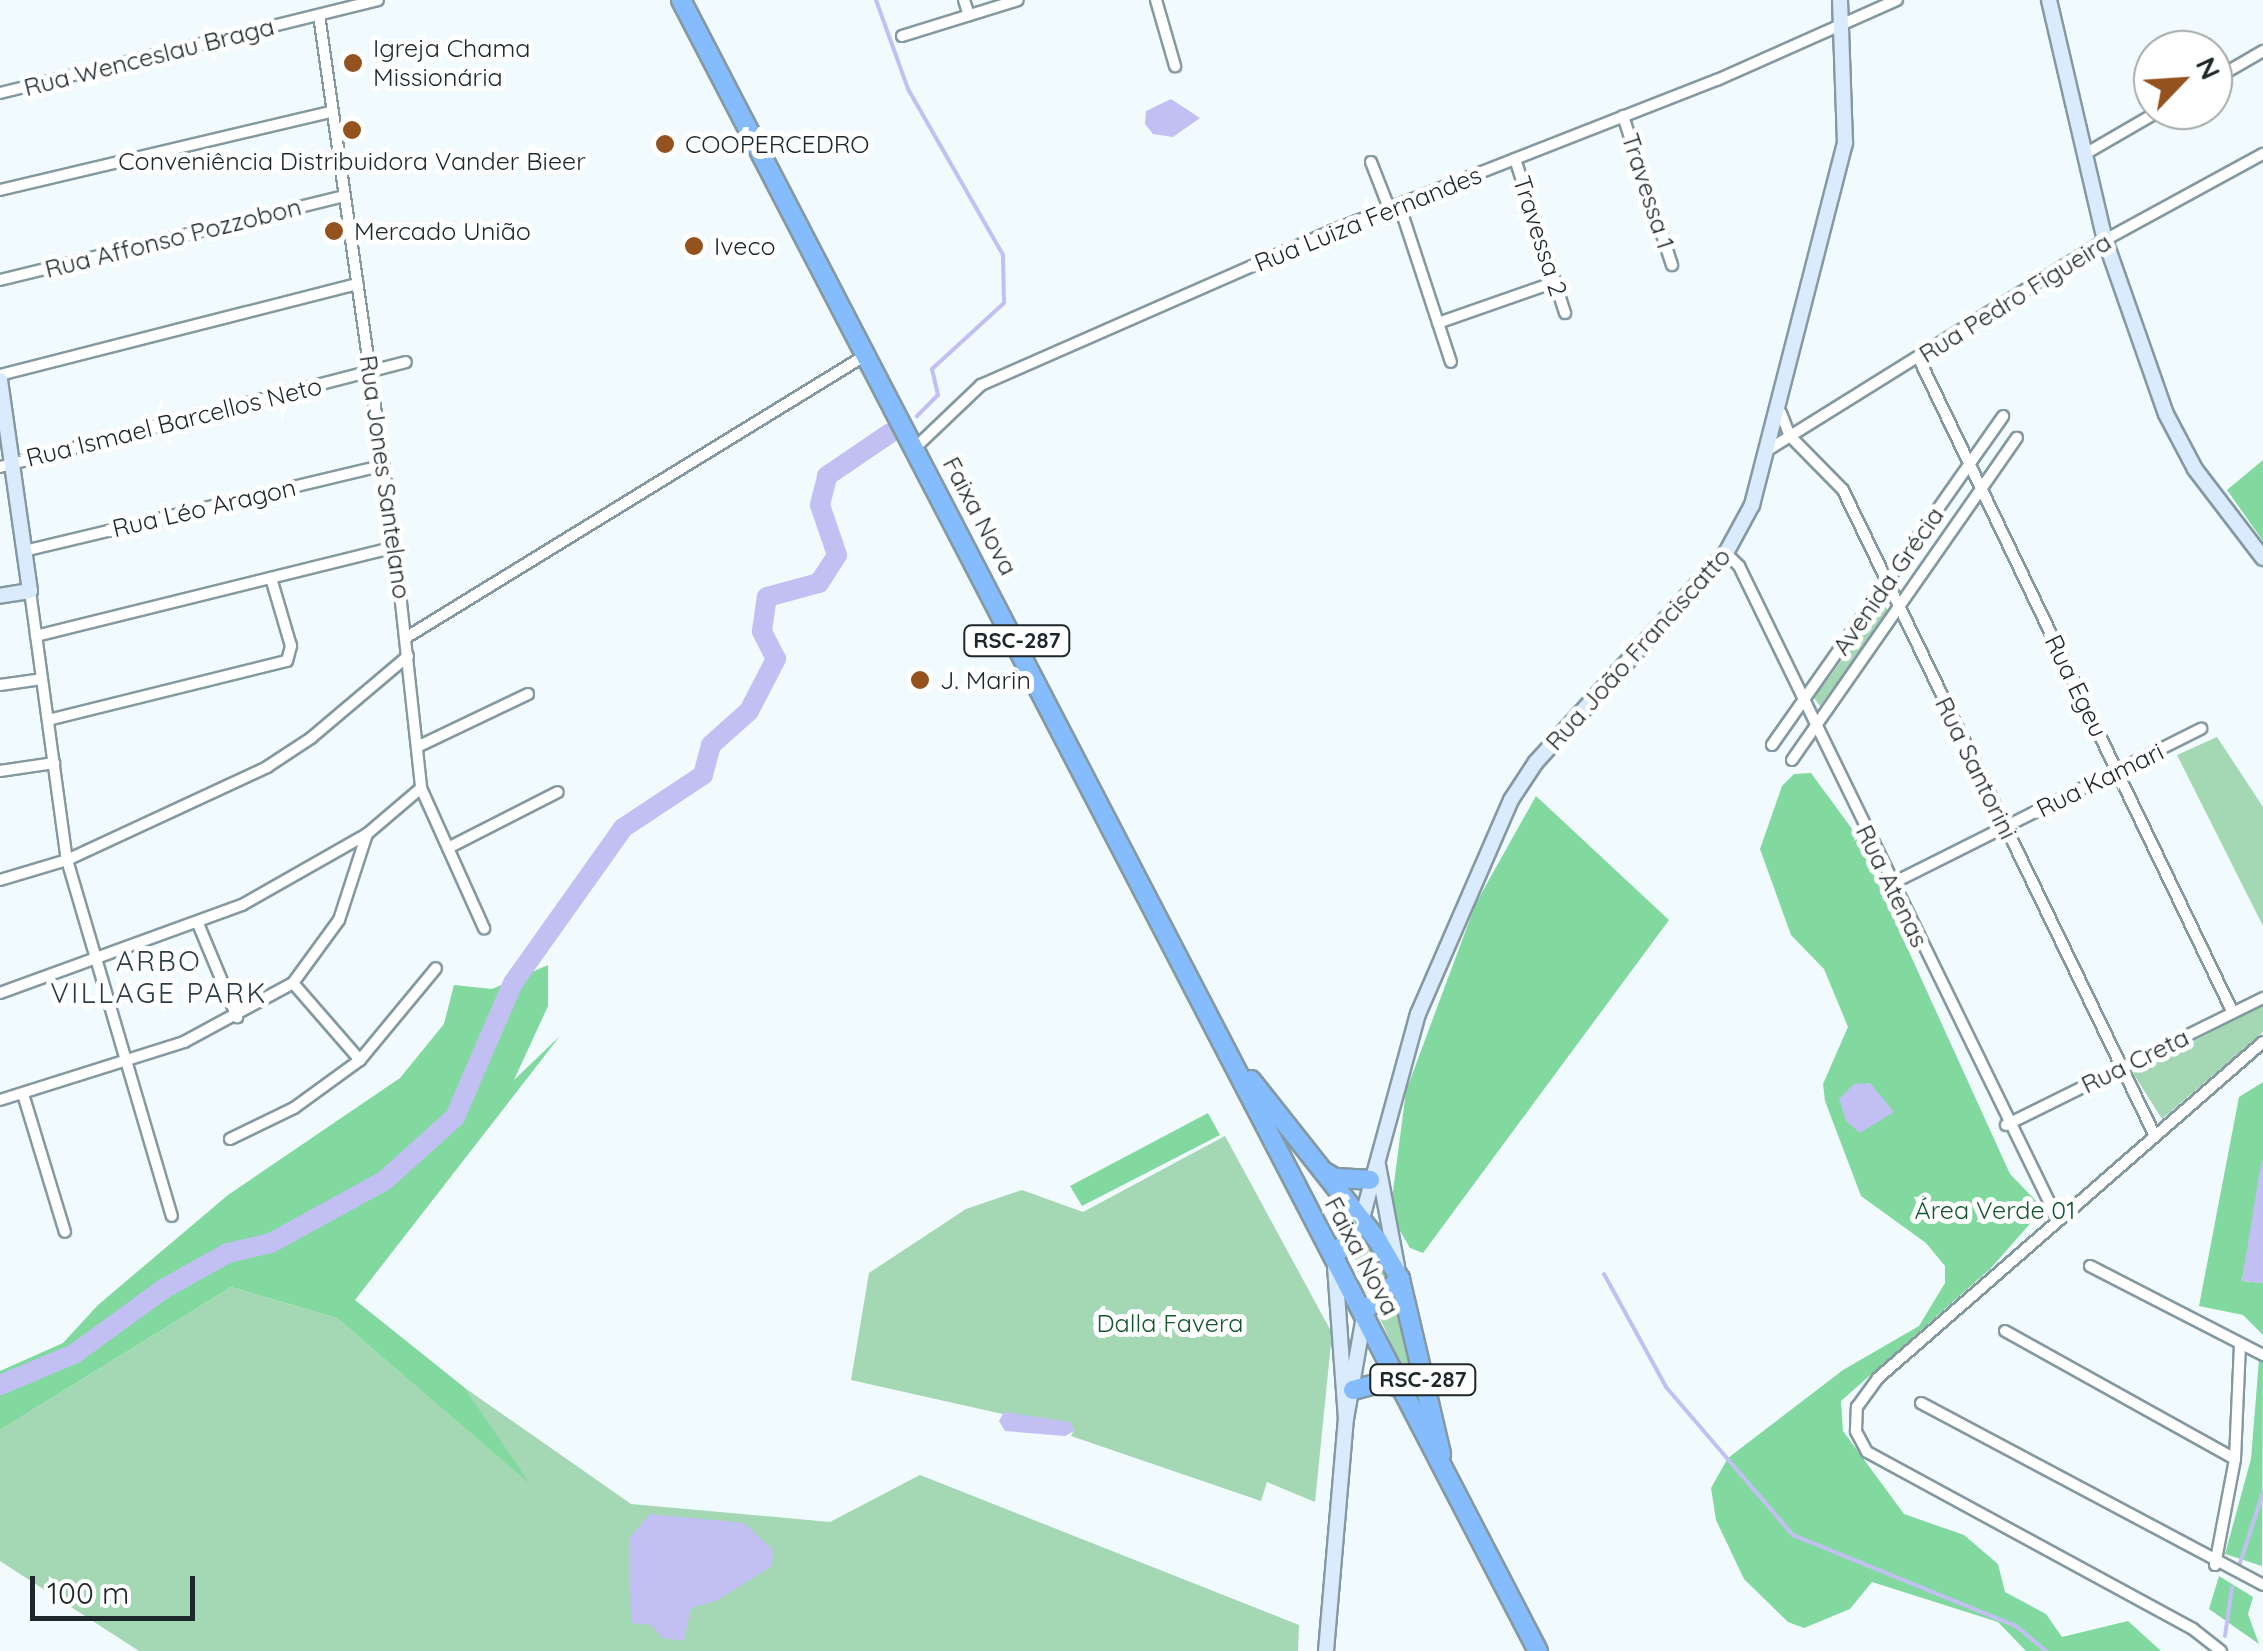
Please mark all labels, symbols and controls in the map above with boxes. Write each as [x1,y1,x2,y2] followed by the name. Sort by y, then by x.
[21,11,277,103] street label: Rua Wenceslau Braga
[2133,30,2233,130] north arrow
[373,34,530,93] place label: Igreja Chama Missionária
[2189,51,2229,85] text: N
[342,52,364,74] marker: Igreja Chama Missionária
[341,119,363,141] marker: Conveniência Distribuidora Vander Bieer
[685,129,869,159] place label: COOPERCEDRO
[1615,129,1681,253] street label: Travessa 1
[654,133,676,155] marker: COOPERCEDRO
[118,146,586,176] place label: Conveniência Distribuidora Vander Bieer
[1250,160,1486,278] street label: Rua Luiza Fernandes
[1507,172,1573,300] street label: Travessa 2
[42,192,304,284] street label: Rua Affonso Pozzobon
[354,216,531,246] place label: Mercado União
[323,220,345,242] marker: Mercado União
[1913,227,2117,369] street label: Rua Pedro Figueira
[714,231,776,261] place label: Iveco
[683,235,705,257] marker: Iveco
[353,353,417,601] street label: Rua Jones Santelano
[23,371,325,473] street label: Rua Ismael Barcellos Neto
[936,452,1024,580] street label: Faixa Nova
[109,472,299,544] street label: Rua Léo Aragon
[1826,501,1950,661] street label: Avenida Grécia
[1539,542,1737,756] street label: Rua João Franciscatto
[962,624,1072,658] road number: RSC-287
[2038,630,2114,742] street label: Rua Egeu
[940,665,1031,695] place label: J. Marin
[909,669,931,691] marker: J. Marin
[1929,692,2023,844] street label: Rua Santorini
[2032,736,2168,824] street label: Rua Kamari
[1849,820,1935,952] street label: Rua Atenas
[50,944,268,1010] district label: ARBO VILLAGE PARK
[2076,1022,2194,1100] street label: Rua Creta
[1318,1192,1406,1320] street label: Faixa Nova
[1915,1195,2075,1225] park label: Área Verde 01
[1097,1308,1243,1338] park label: Dalla Favera
[1368,1363,1478,1397] road number: RSC-287
[35,1556,200,1618] scale bar
[47,1574,129,1612] text: 100 m

